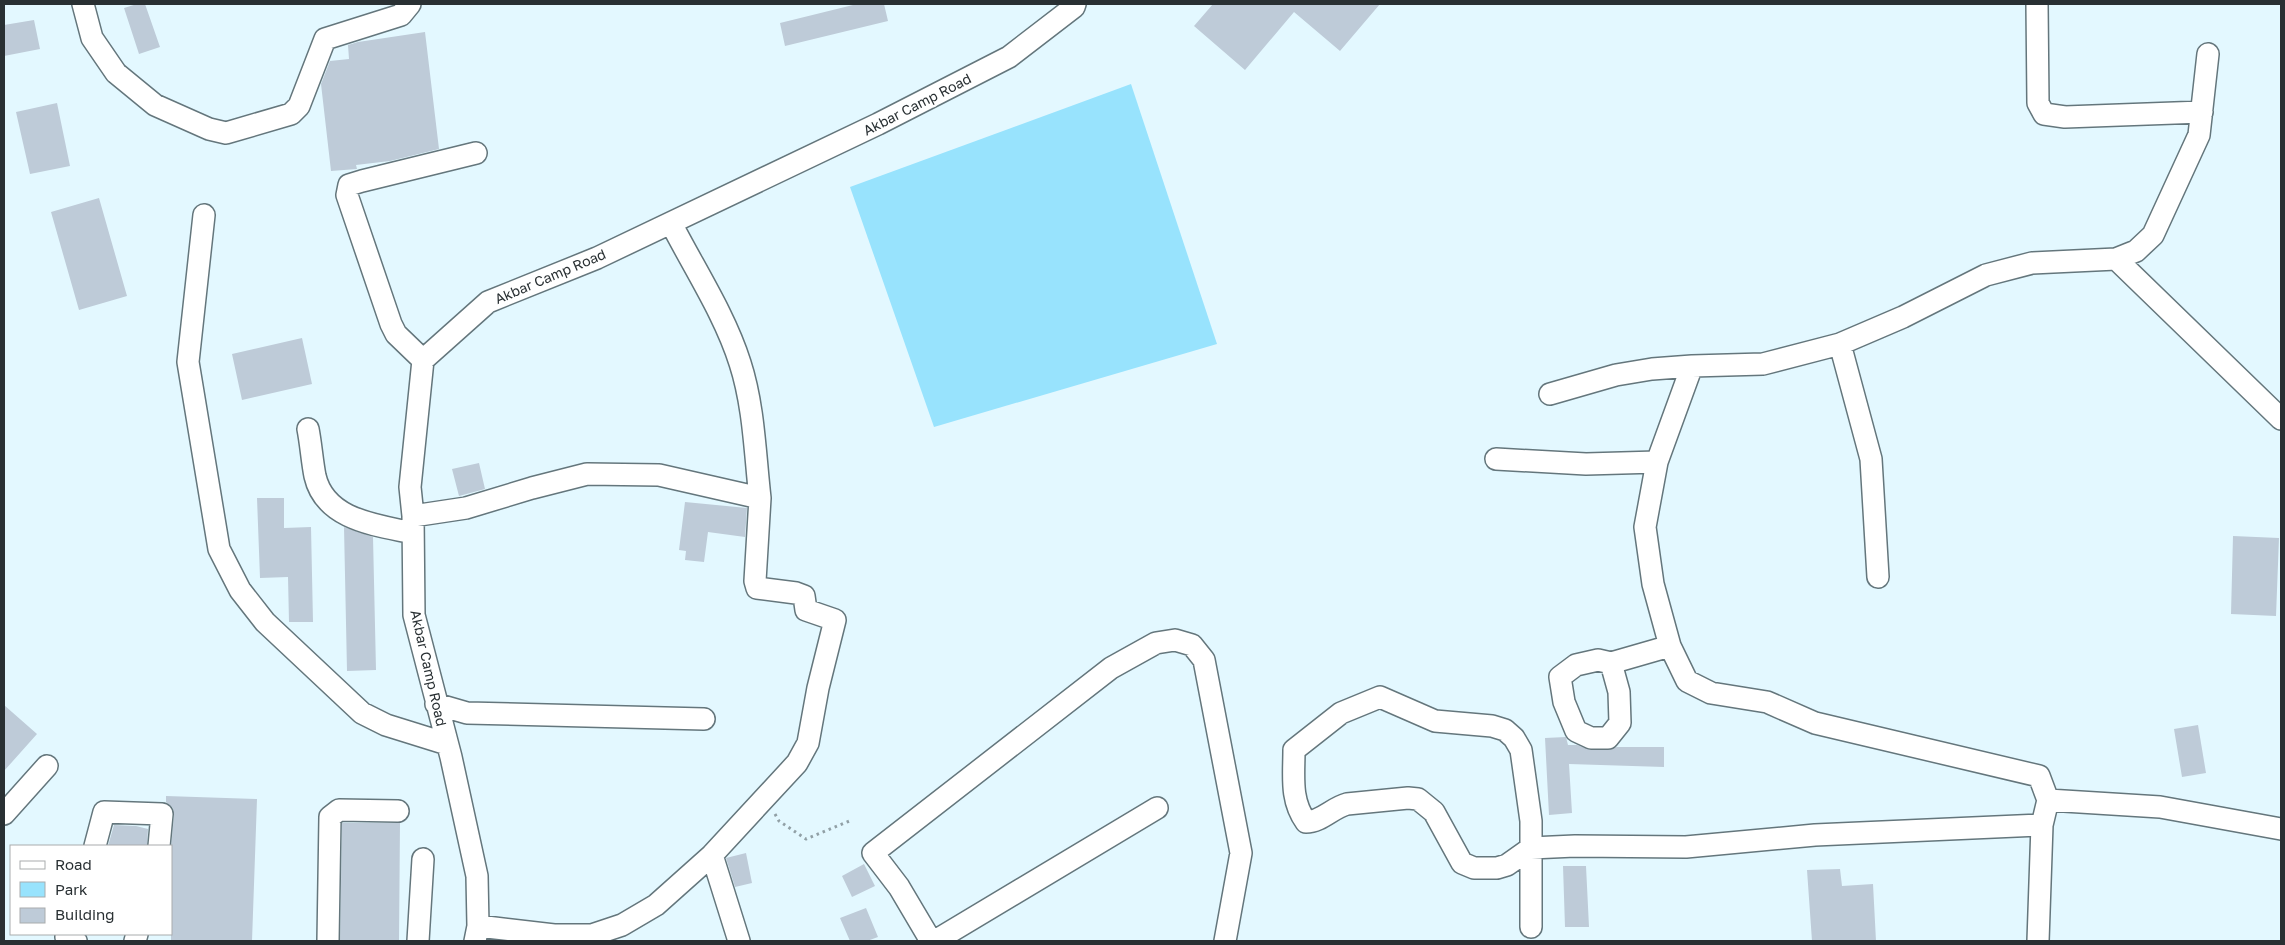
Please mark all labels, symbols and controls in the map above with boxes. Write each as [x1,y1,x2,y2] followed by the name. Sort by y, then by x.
[860,69,974,139] street label: Akbar Camp Road
[492,245,608,307] street label: Akbar Camp Road
[407,608,451,728] street label: Akbar Camp Road
[10,845,172,935] legend
[55,855,92,873] text: Road
[55,880,88,898] text: Park
[55,905,115,923] text: Building

